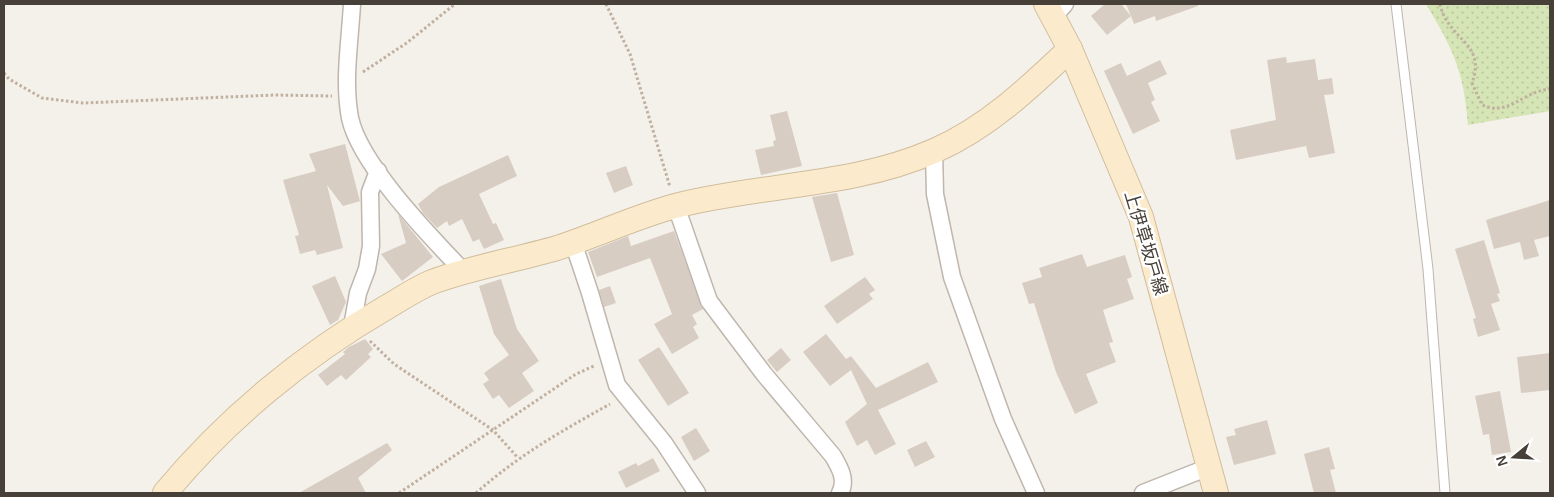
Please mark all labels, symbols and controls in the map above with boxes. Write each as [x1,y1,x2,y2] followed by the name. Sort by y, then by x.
[1121,188,1171,298] street label: 上伊草坂戸線
[1489,432,1539,482] north arrow
[1492,454,1511,468] text: N

